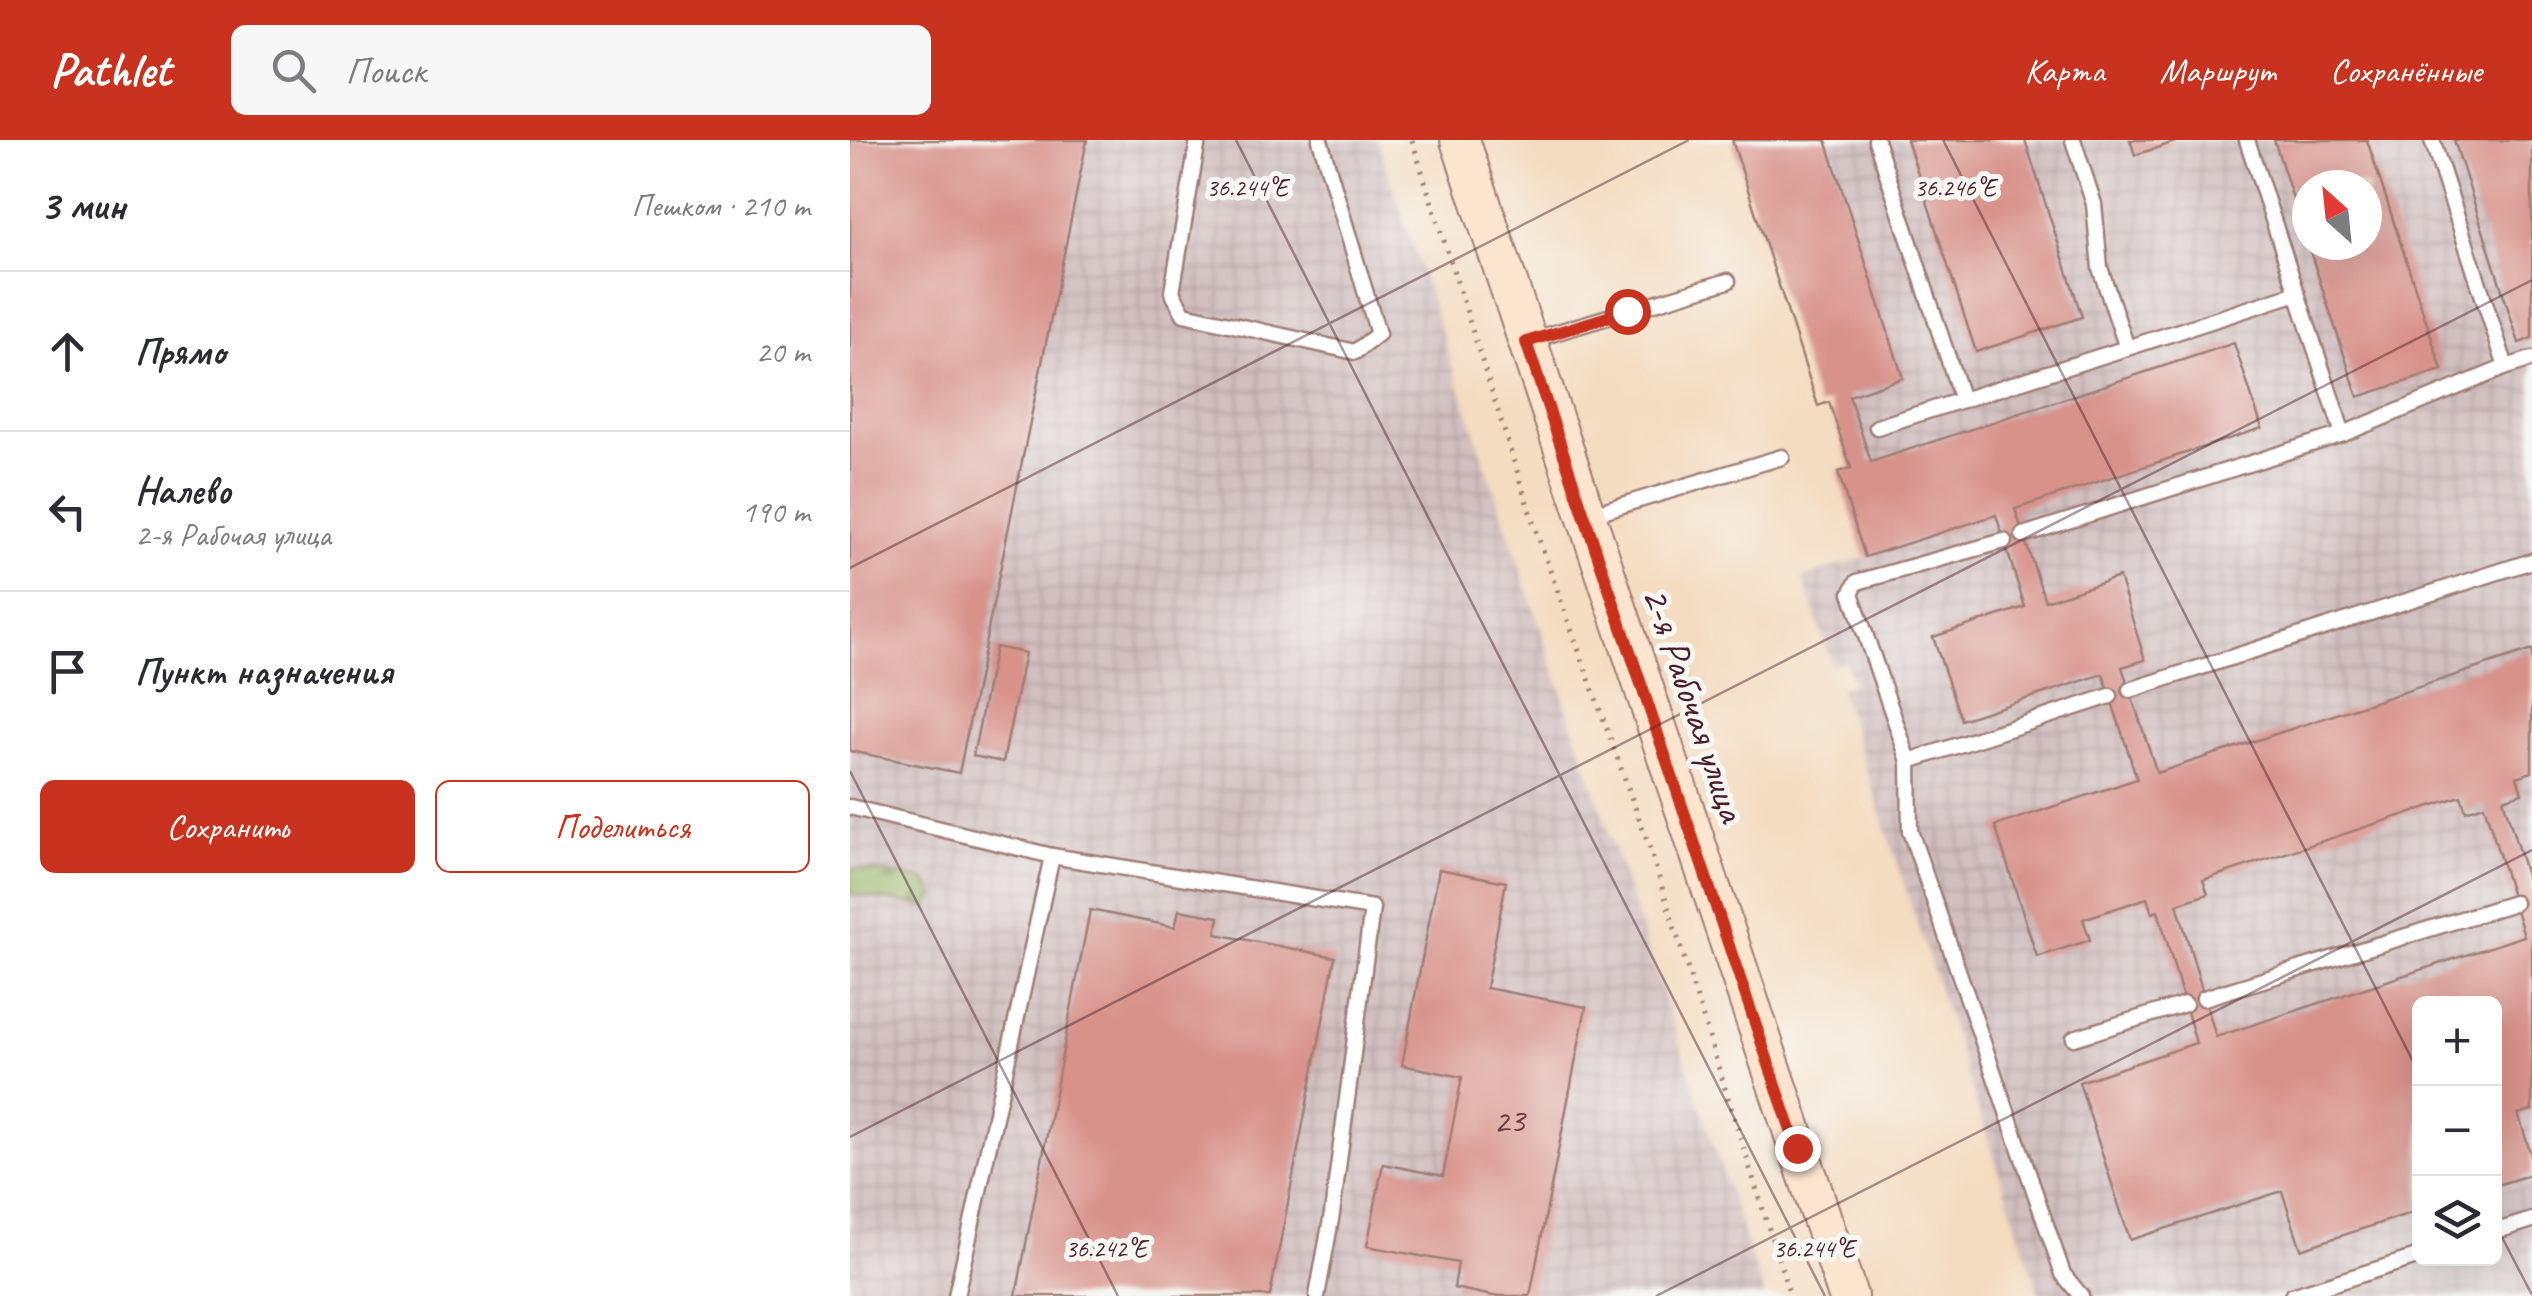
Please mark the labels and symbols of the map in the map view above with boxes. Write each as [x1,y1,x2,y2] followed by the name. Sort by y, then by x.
[2292,170,2382,260] north arrow
[1206,172,1291,204] text: 36.244°E
[1914,172,1999,204] text: 36.246°E
[1605,289,1651,335] route start
[1631,580,1758,831] street label: 2-я Рабочая улица
[1493,1098,1527,1143] house number: 23
[1775,1126,1821,1172] route end
[1065,1233,1150,1265] text: 36.242°E
[1773,1233,1858,1265] text: 36.244°E

